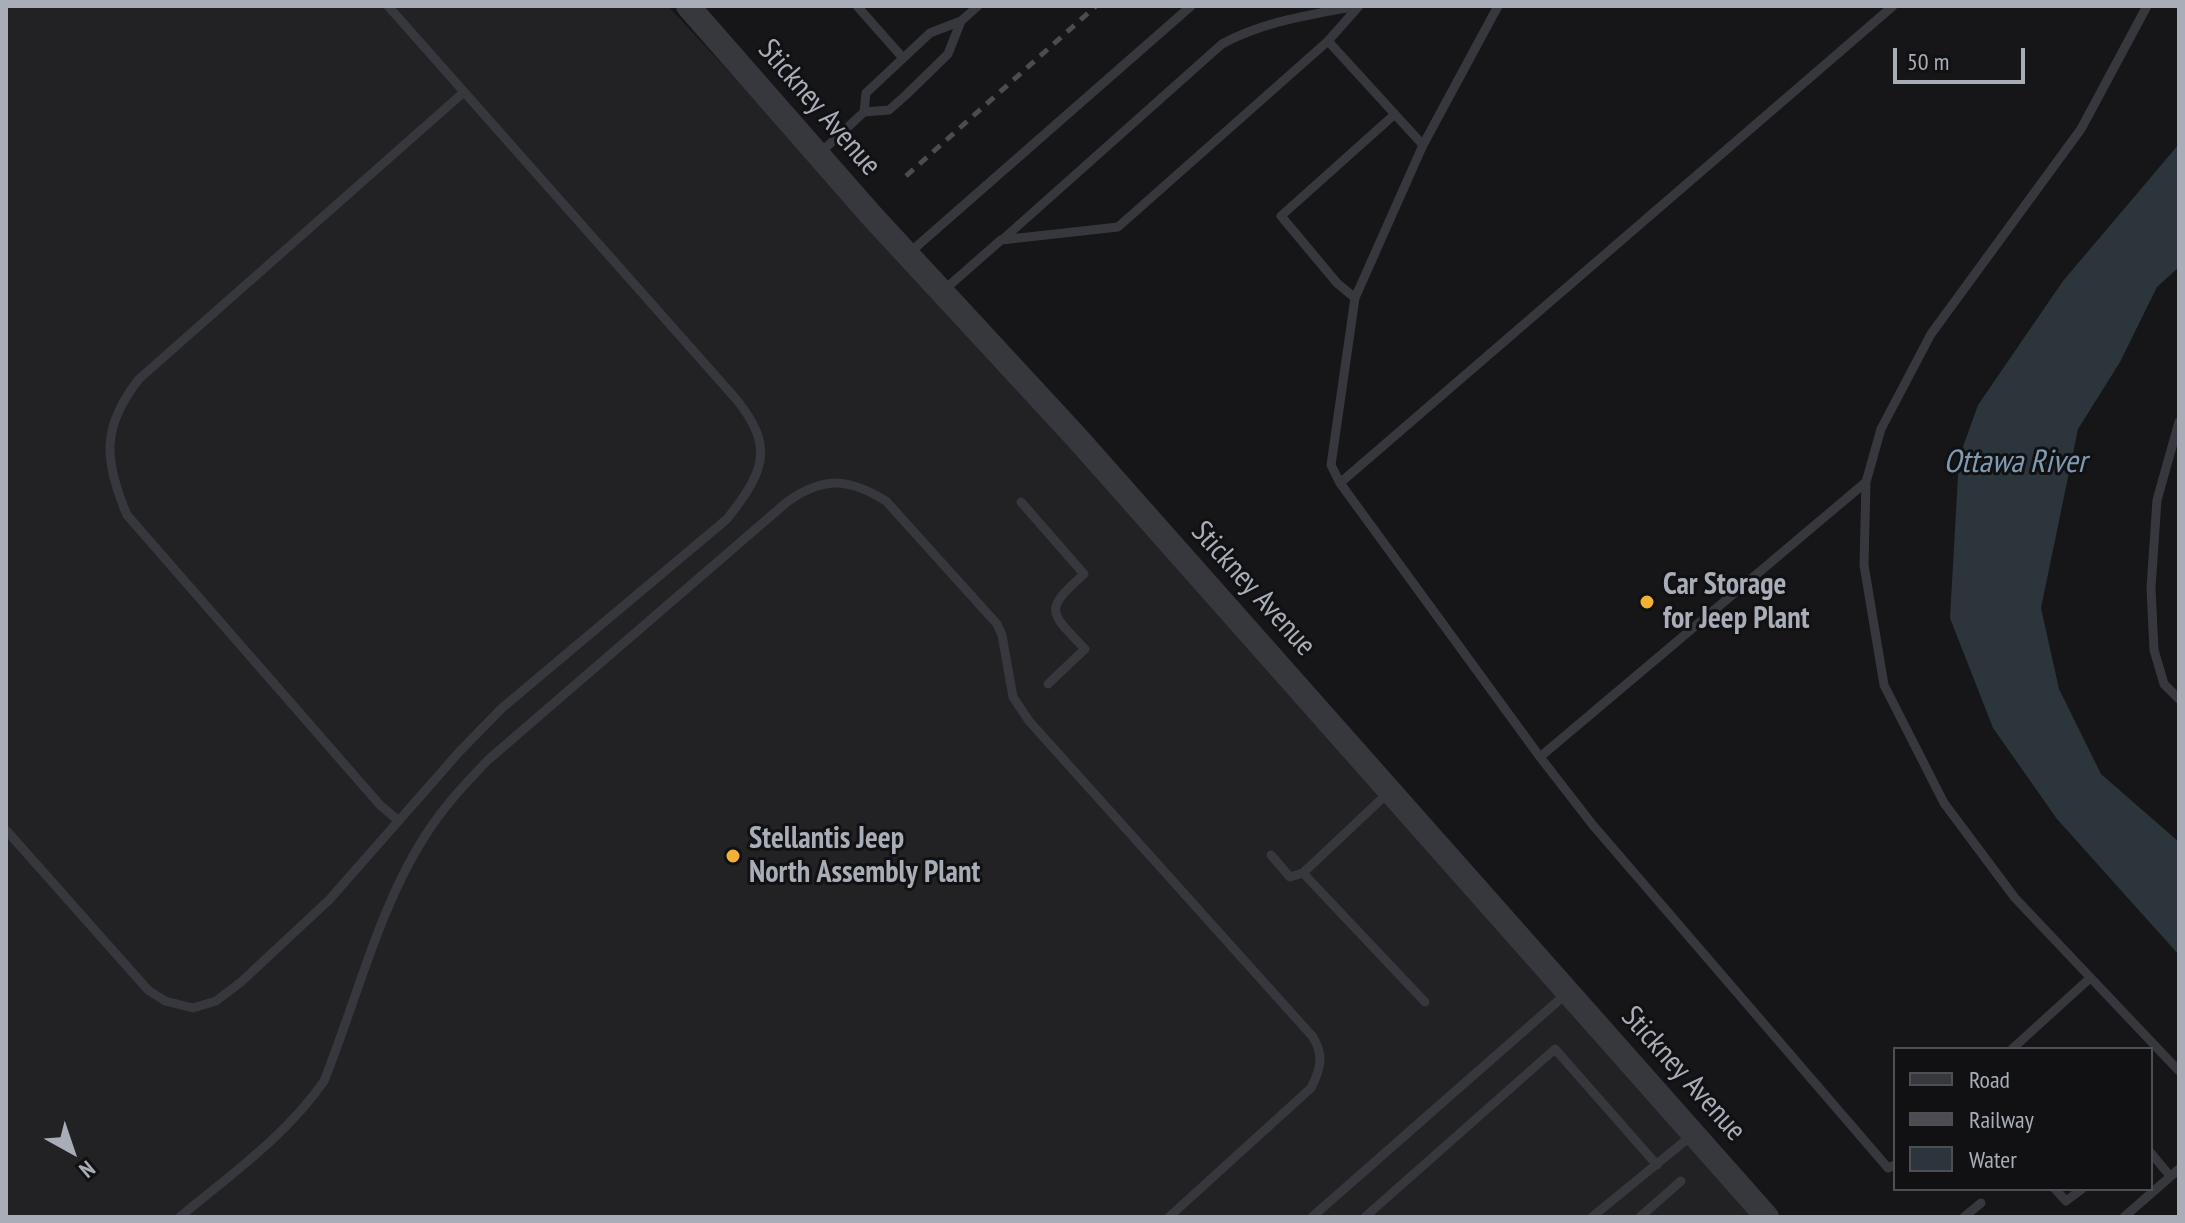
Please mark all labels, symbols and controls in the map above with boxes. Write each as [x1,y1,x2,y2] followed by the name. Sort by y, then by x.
[1897,32,2029,82] scale bar
[750,33,888,183] street label: Stickney Avenue
[1907,46,1949,77] text: 50 m
[1943,444,2087,482] water label: Ottawa River
[1183,514,1323,664] street label: Stickney Avenue
[1663,567,1809,638] place label: Car Storage for Jeep Plant
[1638,593,1656,611] marker: Car Storage for Jeep Plant
[749,821,980,892] place label: Stellantis Jeep North Assembly Plant
[724,847,742,865] marker: Stellantis Jeep North Assembly Plant
[1613,999,1753,1149] street label: Stickney Avenue
[1893,1047,2153,1191] legend
[1969,1064,2010,1095] text: Road
[1969,1104,2034,1135] text: Railway
[32,1111,112,1191] north arrow
[1969,1144,2017,1175] text: Water
[74,1155,101,1184] text: N

